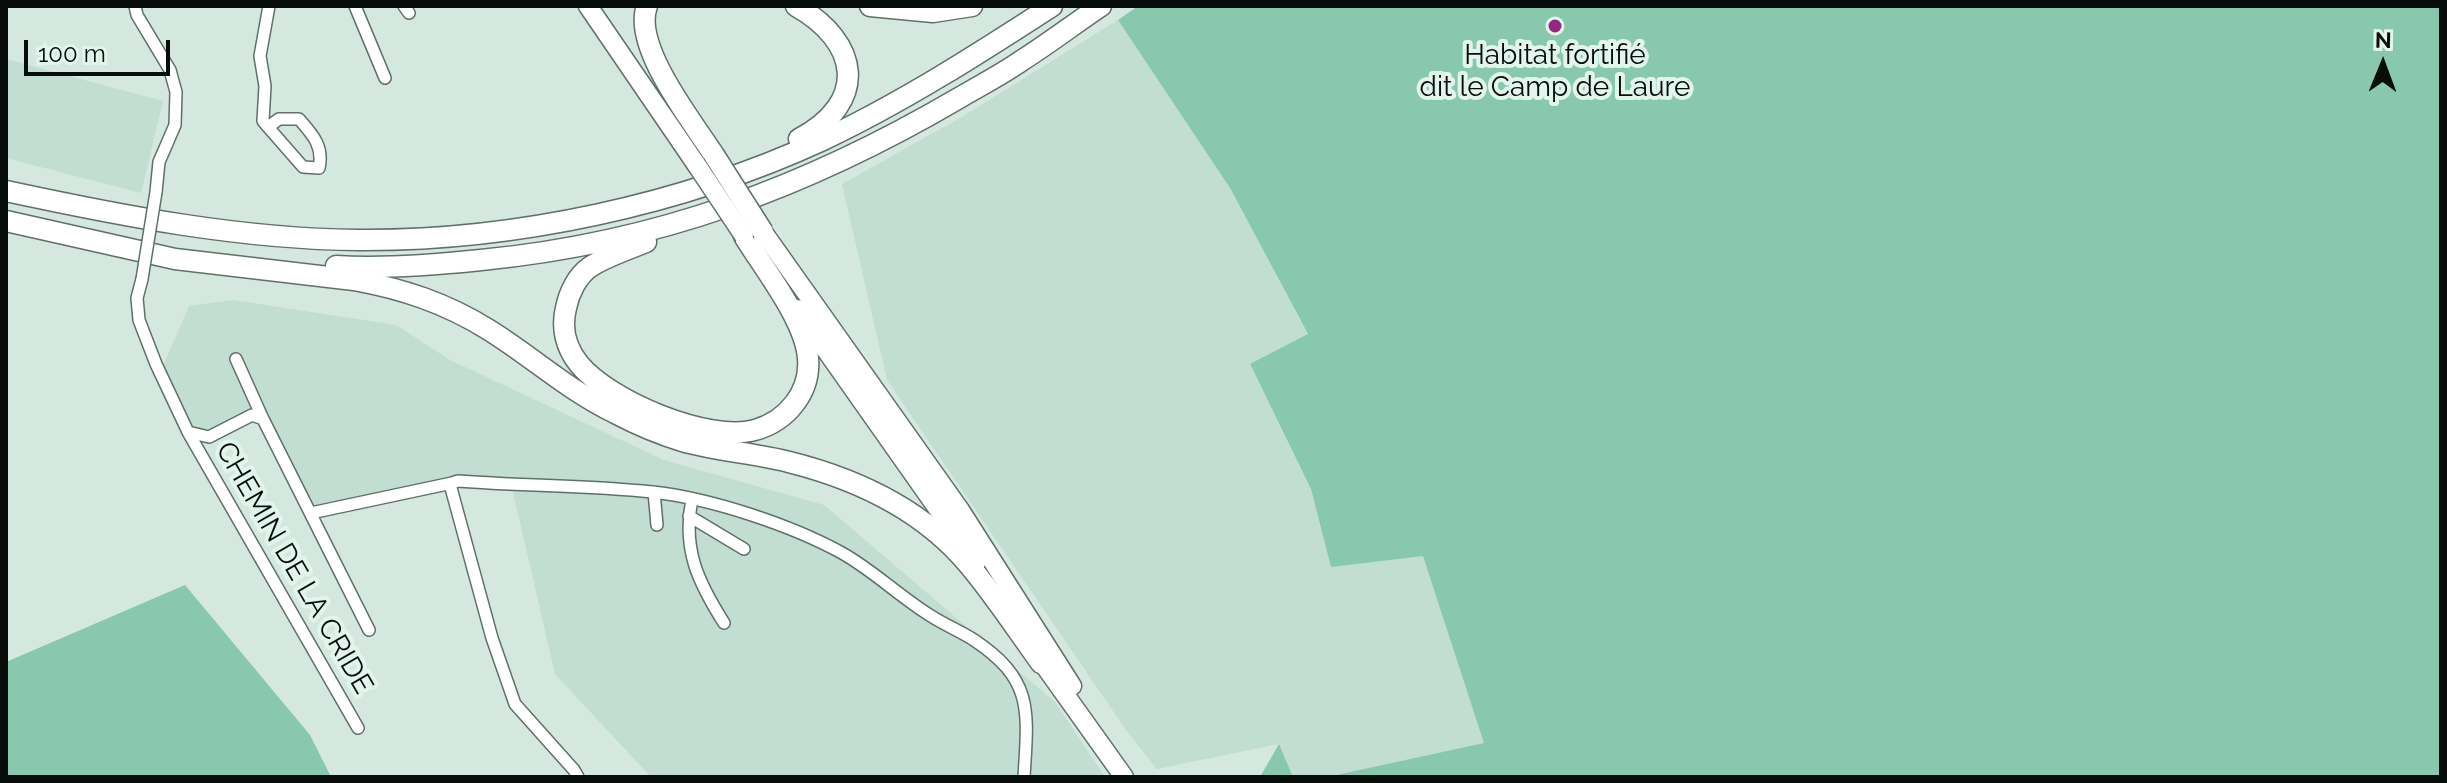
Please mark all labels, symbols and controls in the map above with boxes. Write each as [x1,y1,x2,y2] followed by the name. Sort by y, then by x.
[1546,17,1564,35] marker: Habitat fortifié dit le Camp de Laure
[28,24,174,74] scale bar
[2343,24,2423,104] north arrow
[2375,27,2392,53] text: N
[38,39,106,68] text: 100 m
[1420,39,1690,105] place label: Habitat fortifié dit le Camp de Laure
[208,436,380,700] street label: CHEMIN DE LA CRIDE

